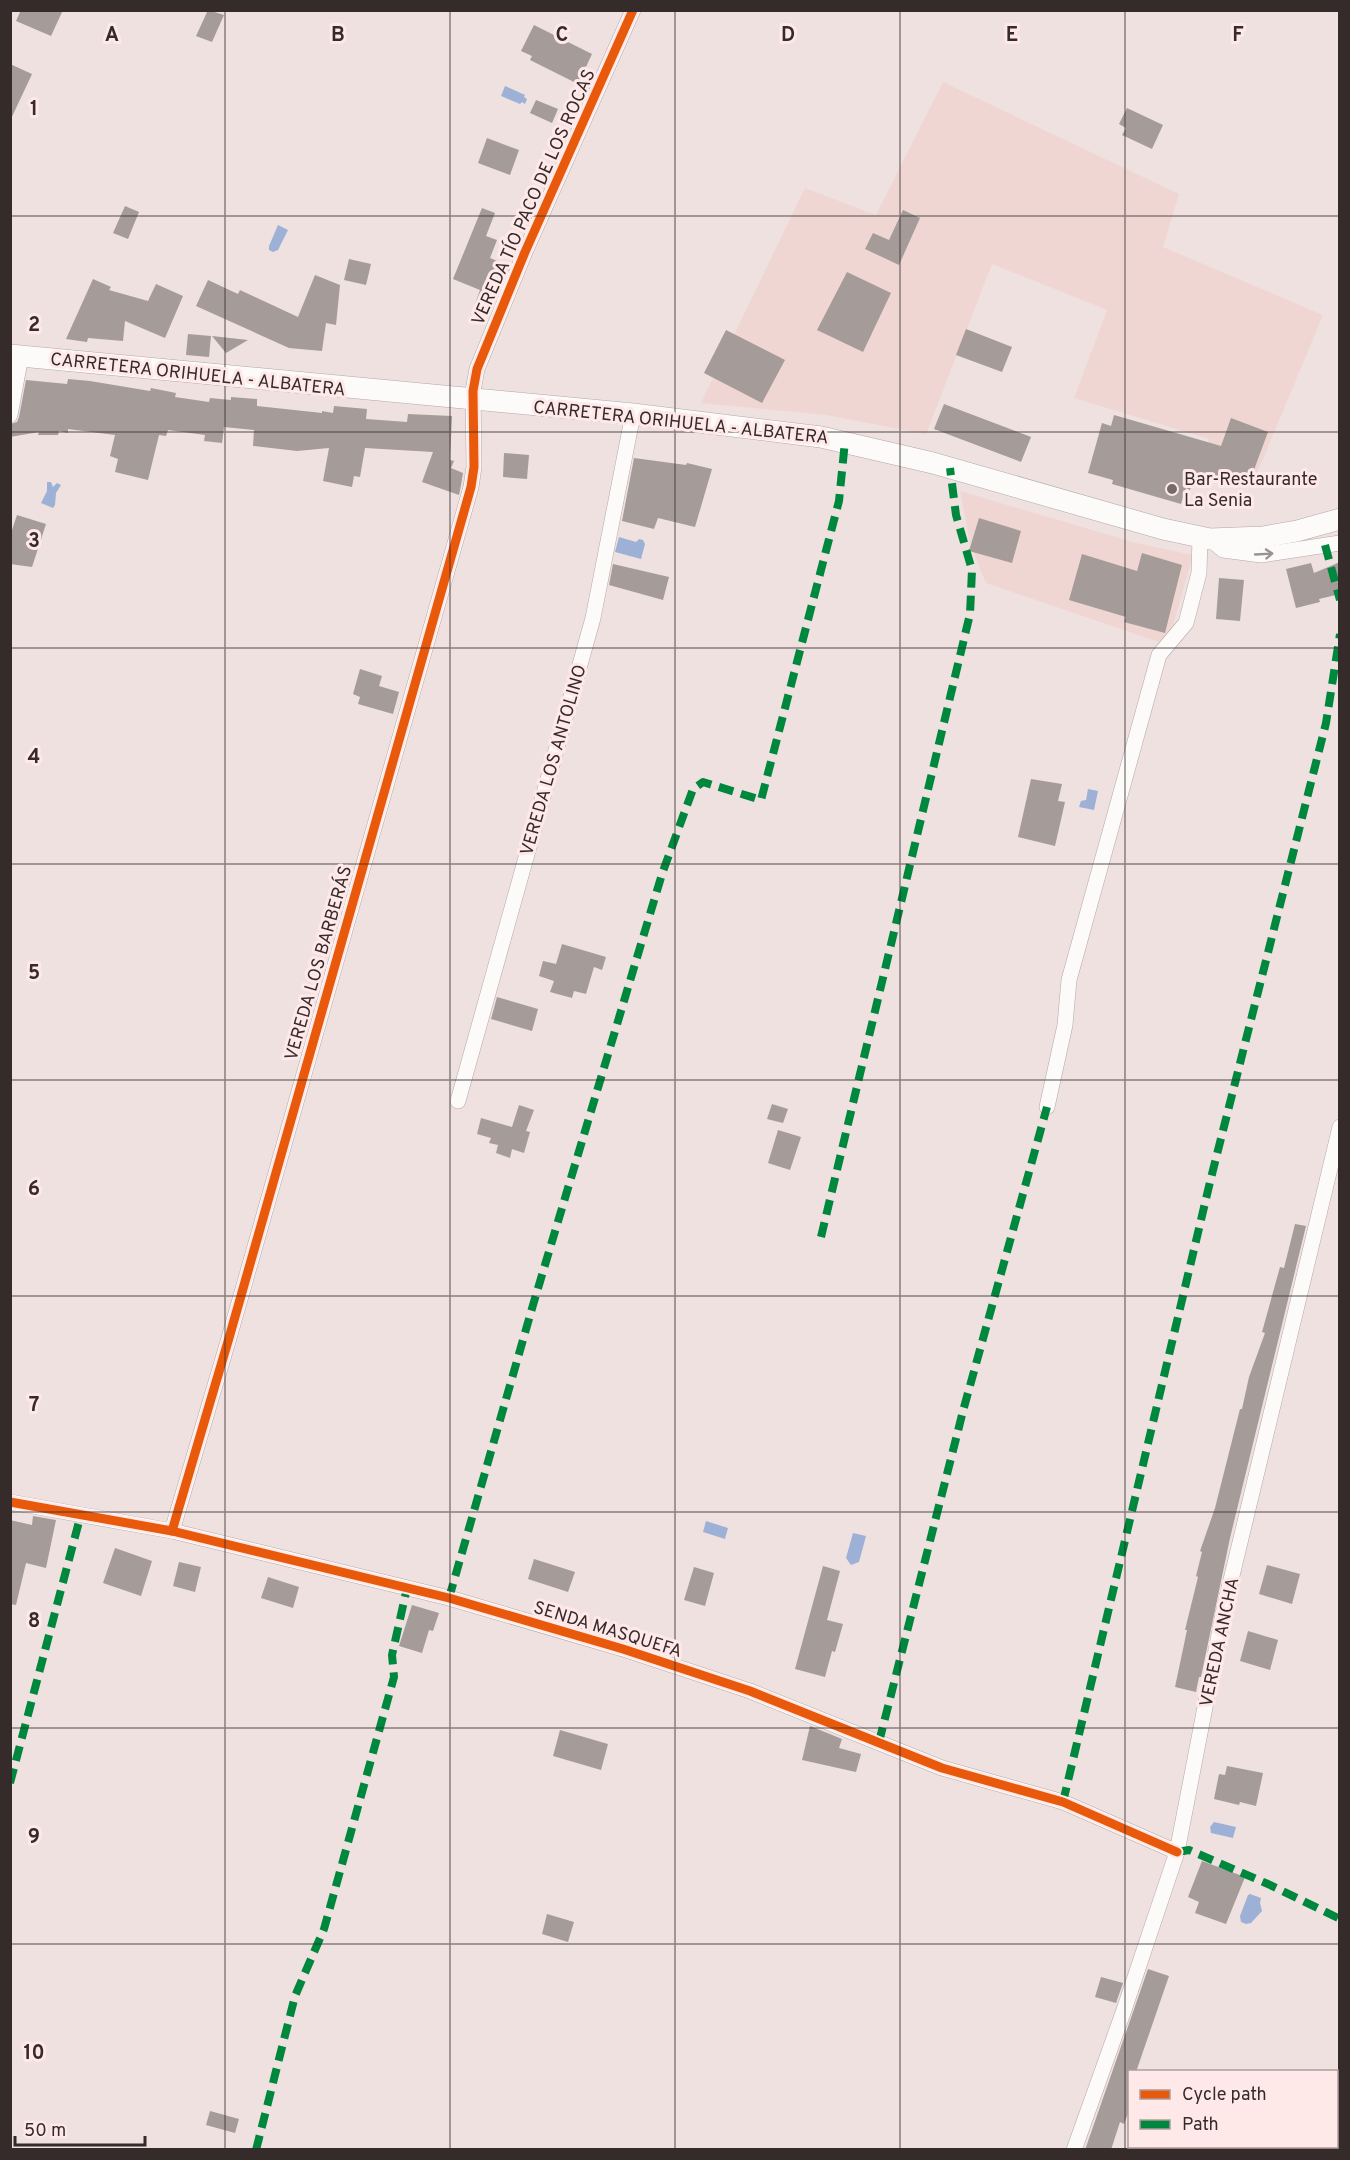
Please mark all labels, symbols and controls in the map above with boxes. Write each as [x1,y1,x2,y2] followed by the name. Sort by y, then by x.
[105,23,119,49] text: A
[331,23,345,49] text: B
[556,23,568,49] text: C
[781,23,795,49] text: D
[1006,23,1018,49] text: E
[1232,23,1244,49] text: F
[465,65,601,329] street label: VEREDA TÍO PACO DE LOS ROCAS
[30,97,38,123] text: 1
[28,313,40,339] text: 2
[49,349,347,402] street label: CARRETERA ORIHUELA - ALBATERA
[532,397,830,450] street label: CARRETERA ORIHUELA - ALBATERA
[1184,469,1317,513] place label: Bar-Restaurante La Senia
[1165,482,1179,496] marker: Bar-Restaurante La Senia
[28,529,40,555] text: 3
[1253,548,1273,559] one-way arrow
[516,662,593,859] street label: VEREDA LOS ANTOLINO
[28,745,40,771] text: 4
[279,863,358,1064] street label: VEREDA LOS BARBERÁS
[28,961,40,987] text: 5
[28,1177,40,1203] text: 6
[29,1393,39,1419] text: 7
[1196,1576,1245,1709] street label: VEREDA ANCHA
[530,1597,685,1664] street label: SENDA MASQUEFA
[28,1609,40,1635] text: 8
[28,1825,40,1851] text: 9
[23,2041,45,2067] text: 10
[1128,2070,1338,2148] legend
[1182,2084,1267,2107] text: Cycle path
[15,2109,146,2147] scale bar
[1182,2114,1219,2137] text: Path
[24,2120,66,2143] text: 50 m

